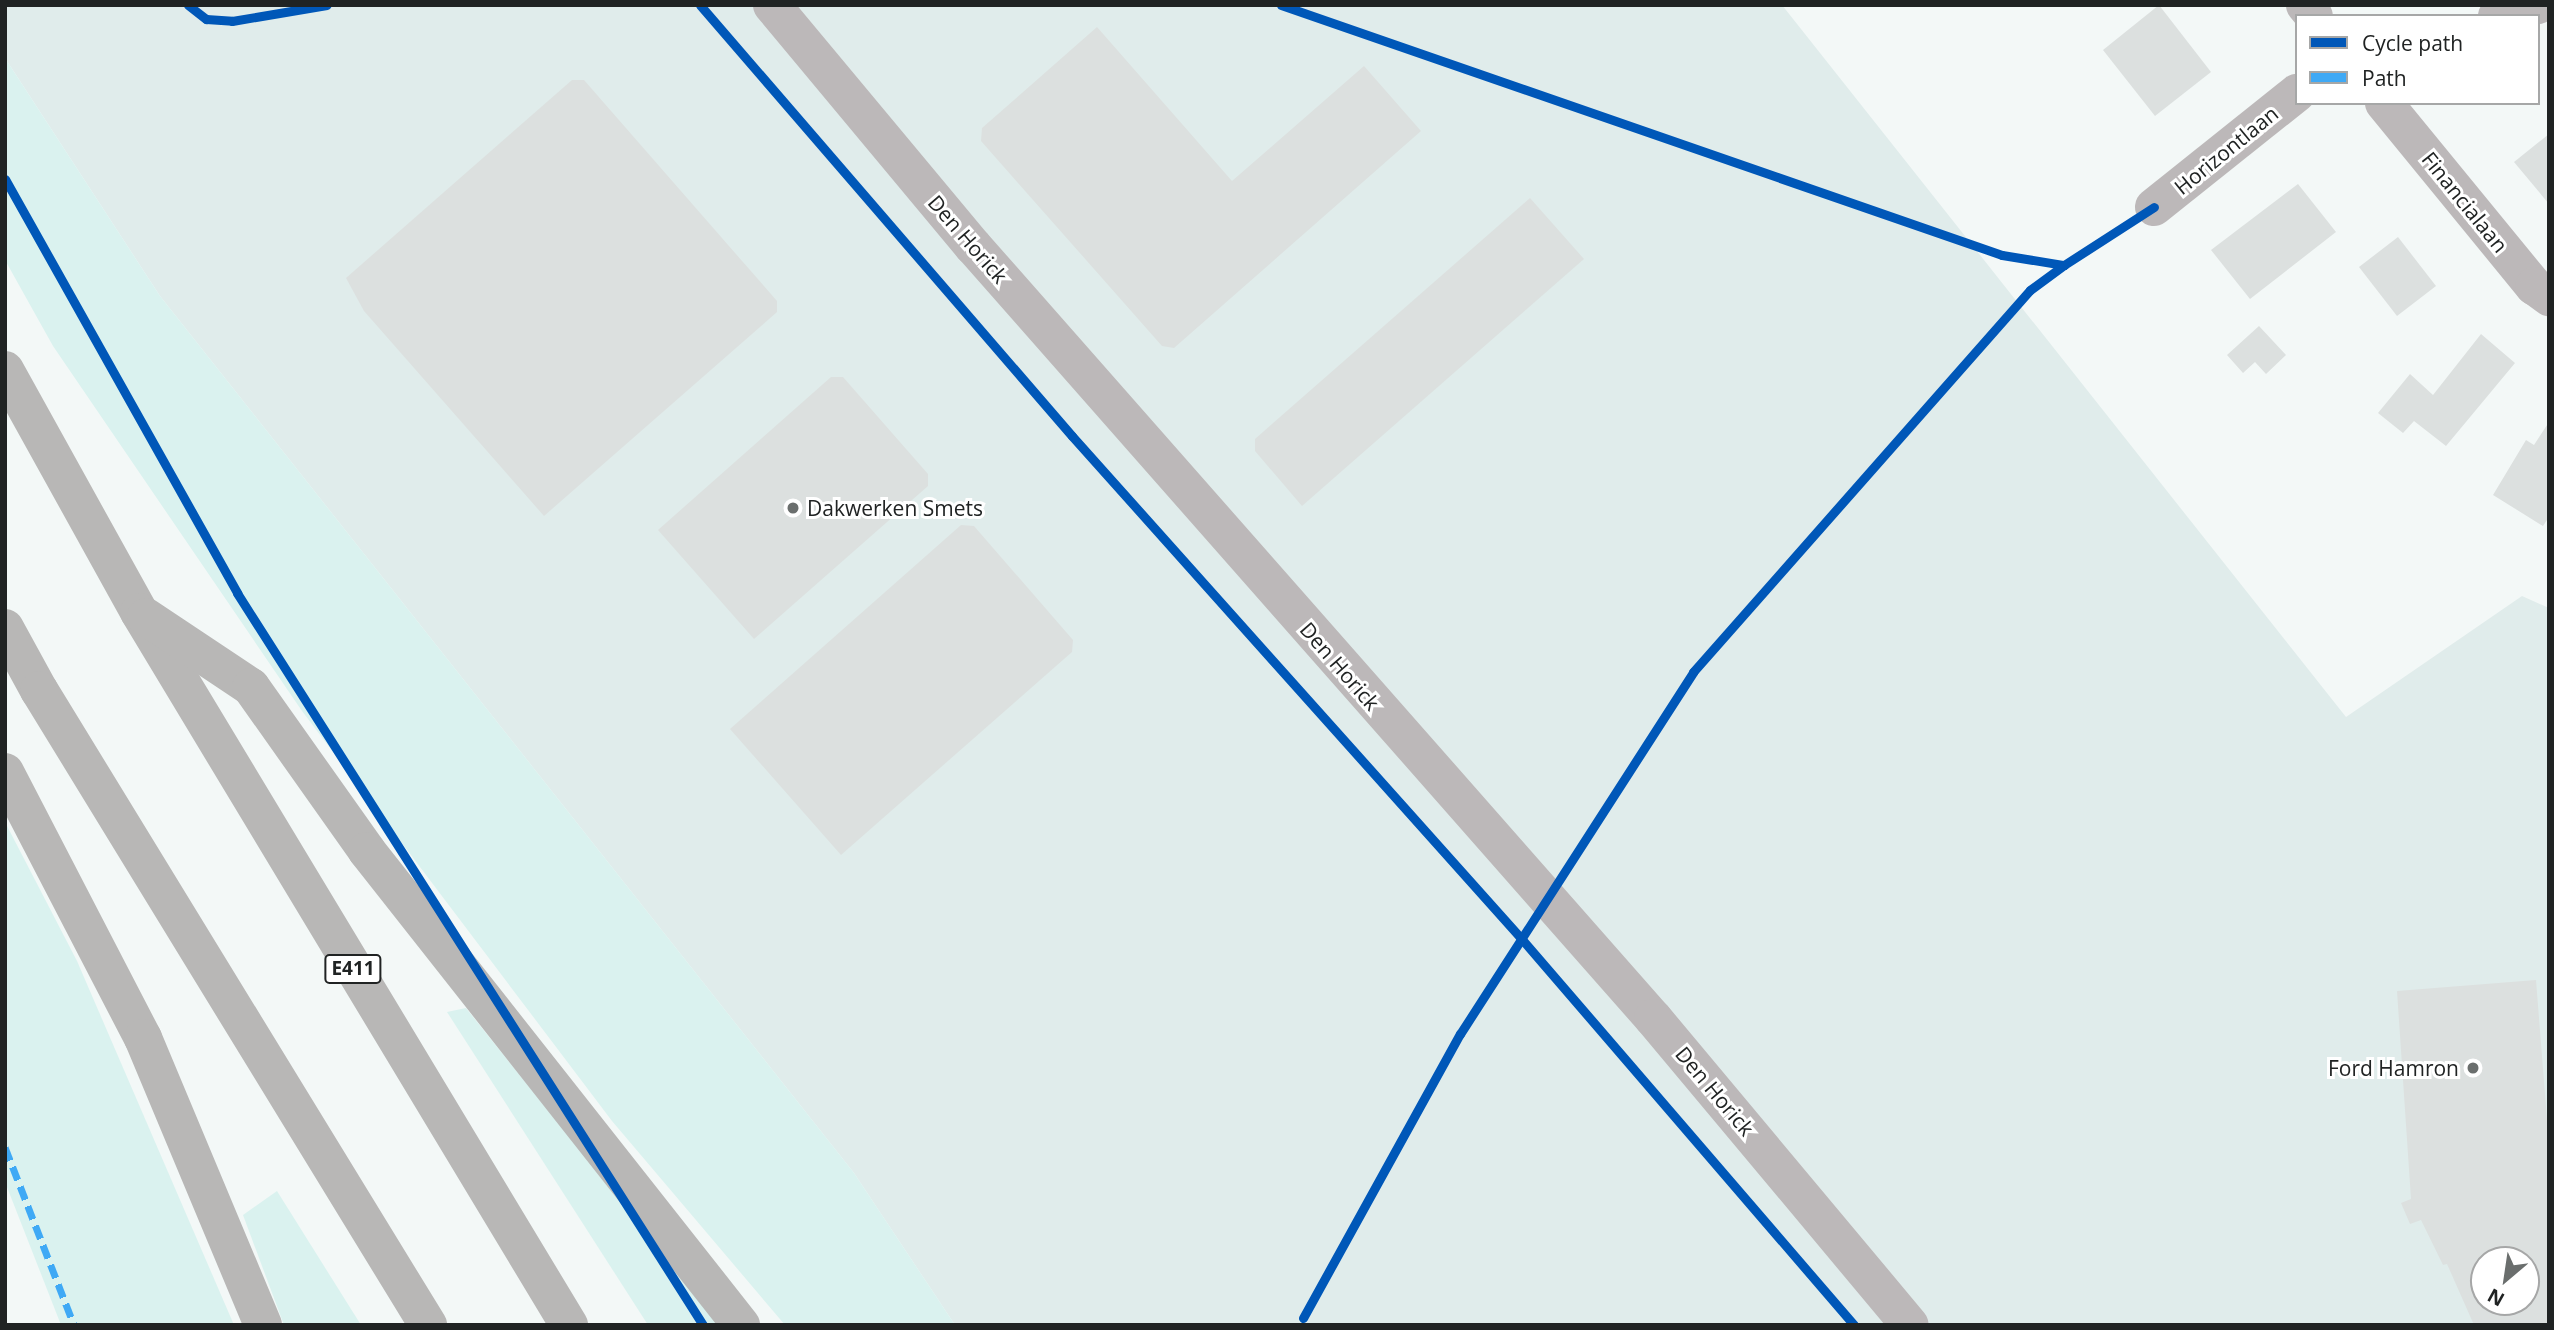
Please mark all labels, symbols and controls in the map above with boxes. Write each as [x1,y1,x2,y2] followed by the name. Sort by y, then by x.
[2295,14,2540,105] legend
[2362,29,2463,57] text: Cycle path
[2362,64,2407,92] text: Path
[2169,100,2283,200] street label: Horizontlaan
[2417,147,2513,257] street label: Financialaan
[923,190,1013,288] street label: Den Horick
[807,495,983,521] place label: Dakwerken Smets
[785,500,801,516] marker: Dakwerken Smets
[1295,617,1385,715] street label: Den Horick
[323,953,383,984] road number: E411
[1670,1041,1760,1141] street label: Den Horick
[2328,1055,2459,1081] place label: Ford Hamron
[2465,1060,2481,1076] marker: Ford Hamron
[2470,1246,2540,1316] north arrow
[2483,1283,2509,1313] text: N

